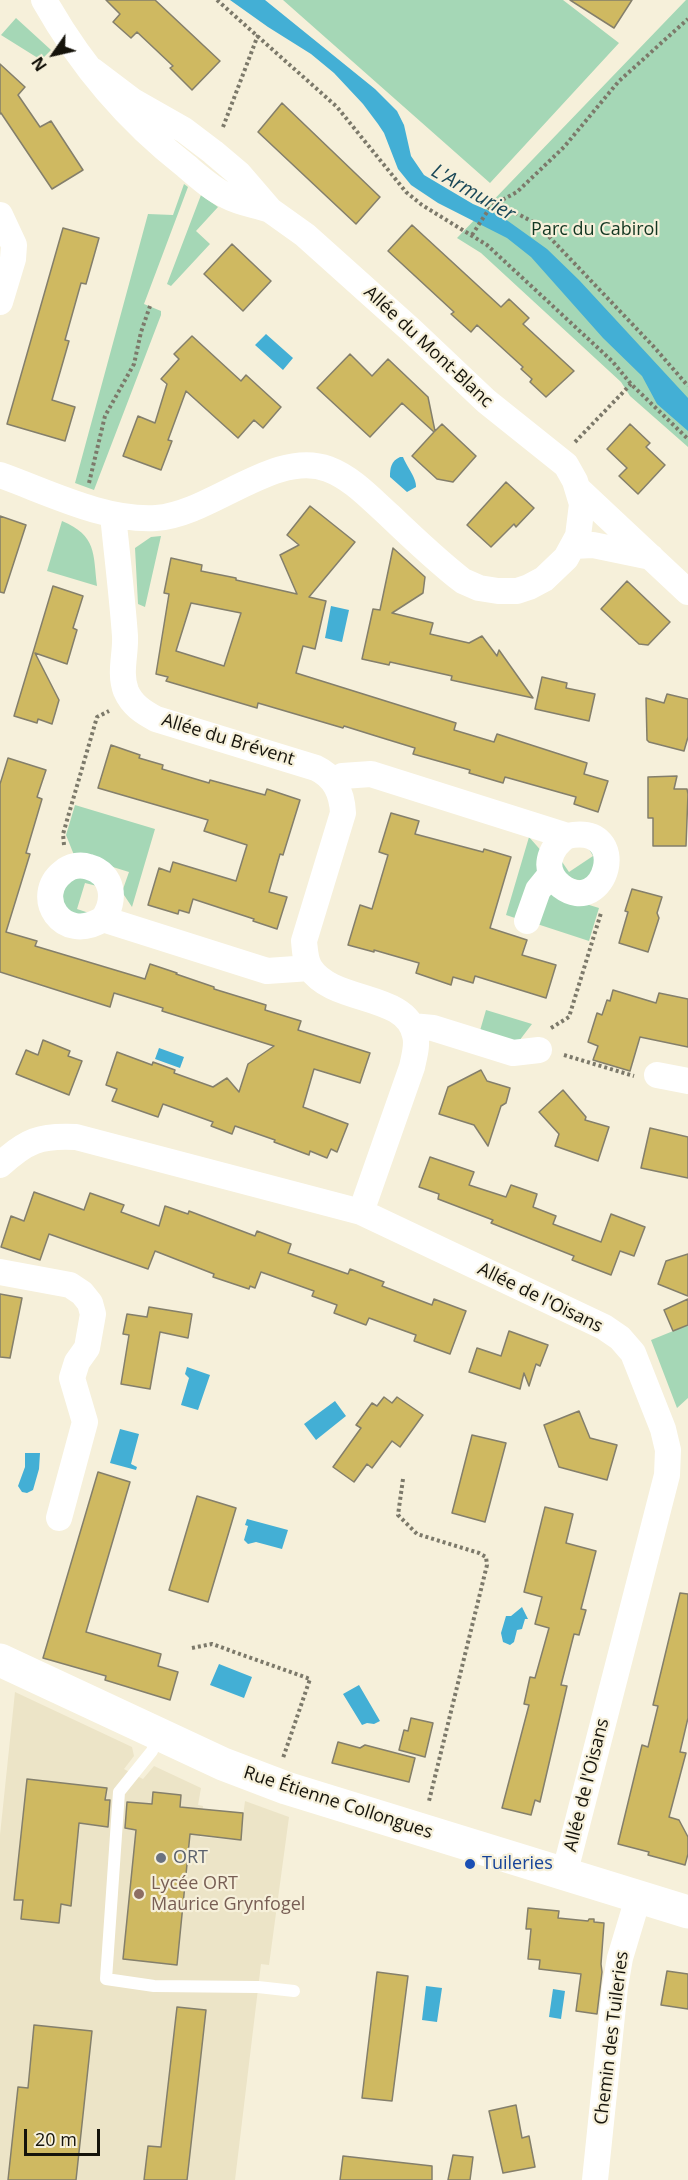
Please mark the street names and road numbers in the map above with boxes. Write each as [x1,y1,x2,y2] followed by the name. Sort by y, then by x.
[359,282,497,412] street label: Allée du Mont-Blanc
[159,710,297,770] street label: Allée du Brévent
[474,1258,606,1338] street label: Allée de l'Oisans
[560,1716,614,1854] street label: Allée de l'Oisans
[241,1762,435,1844] street label: Rue Étienne Collongues
[591,1950,633,2126] street label: Chemin des Tuileries

